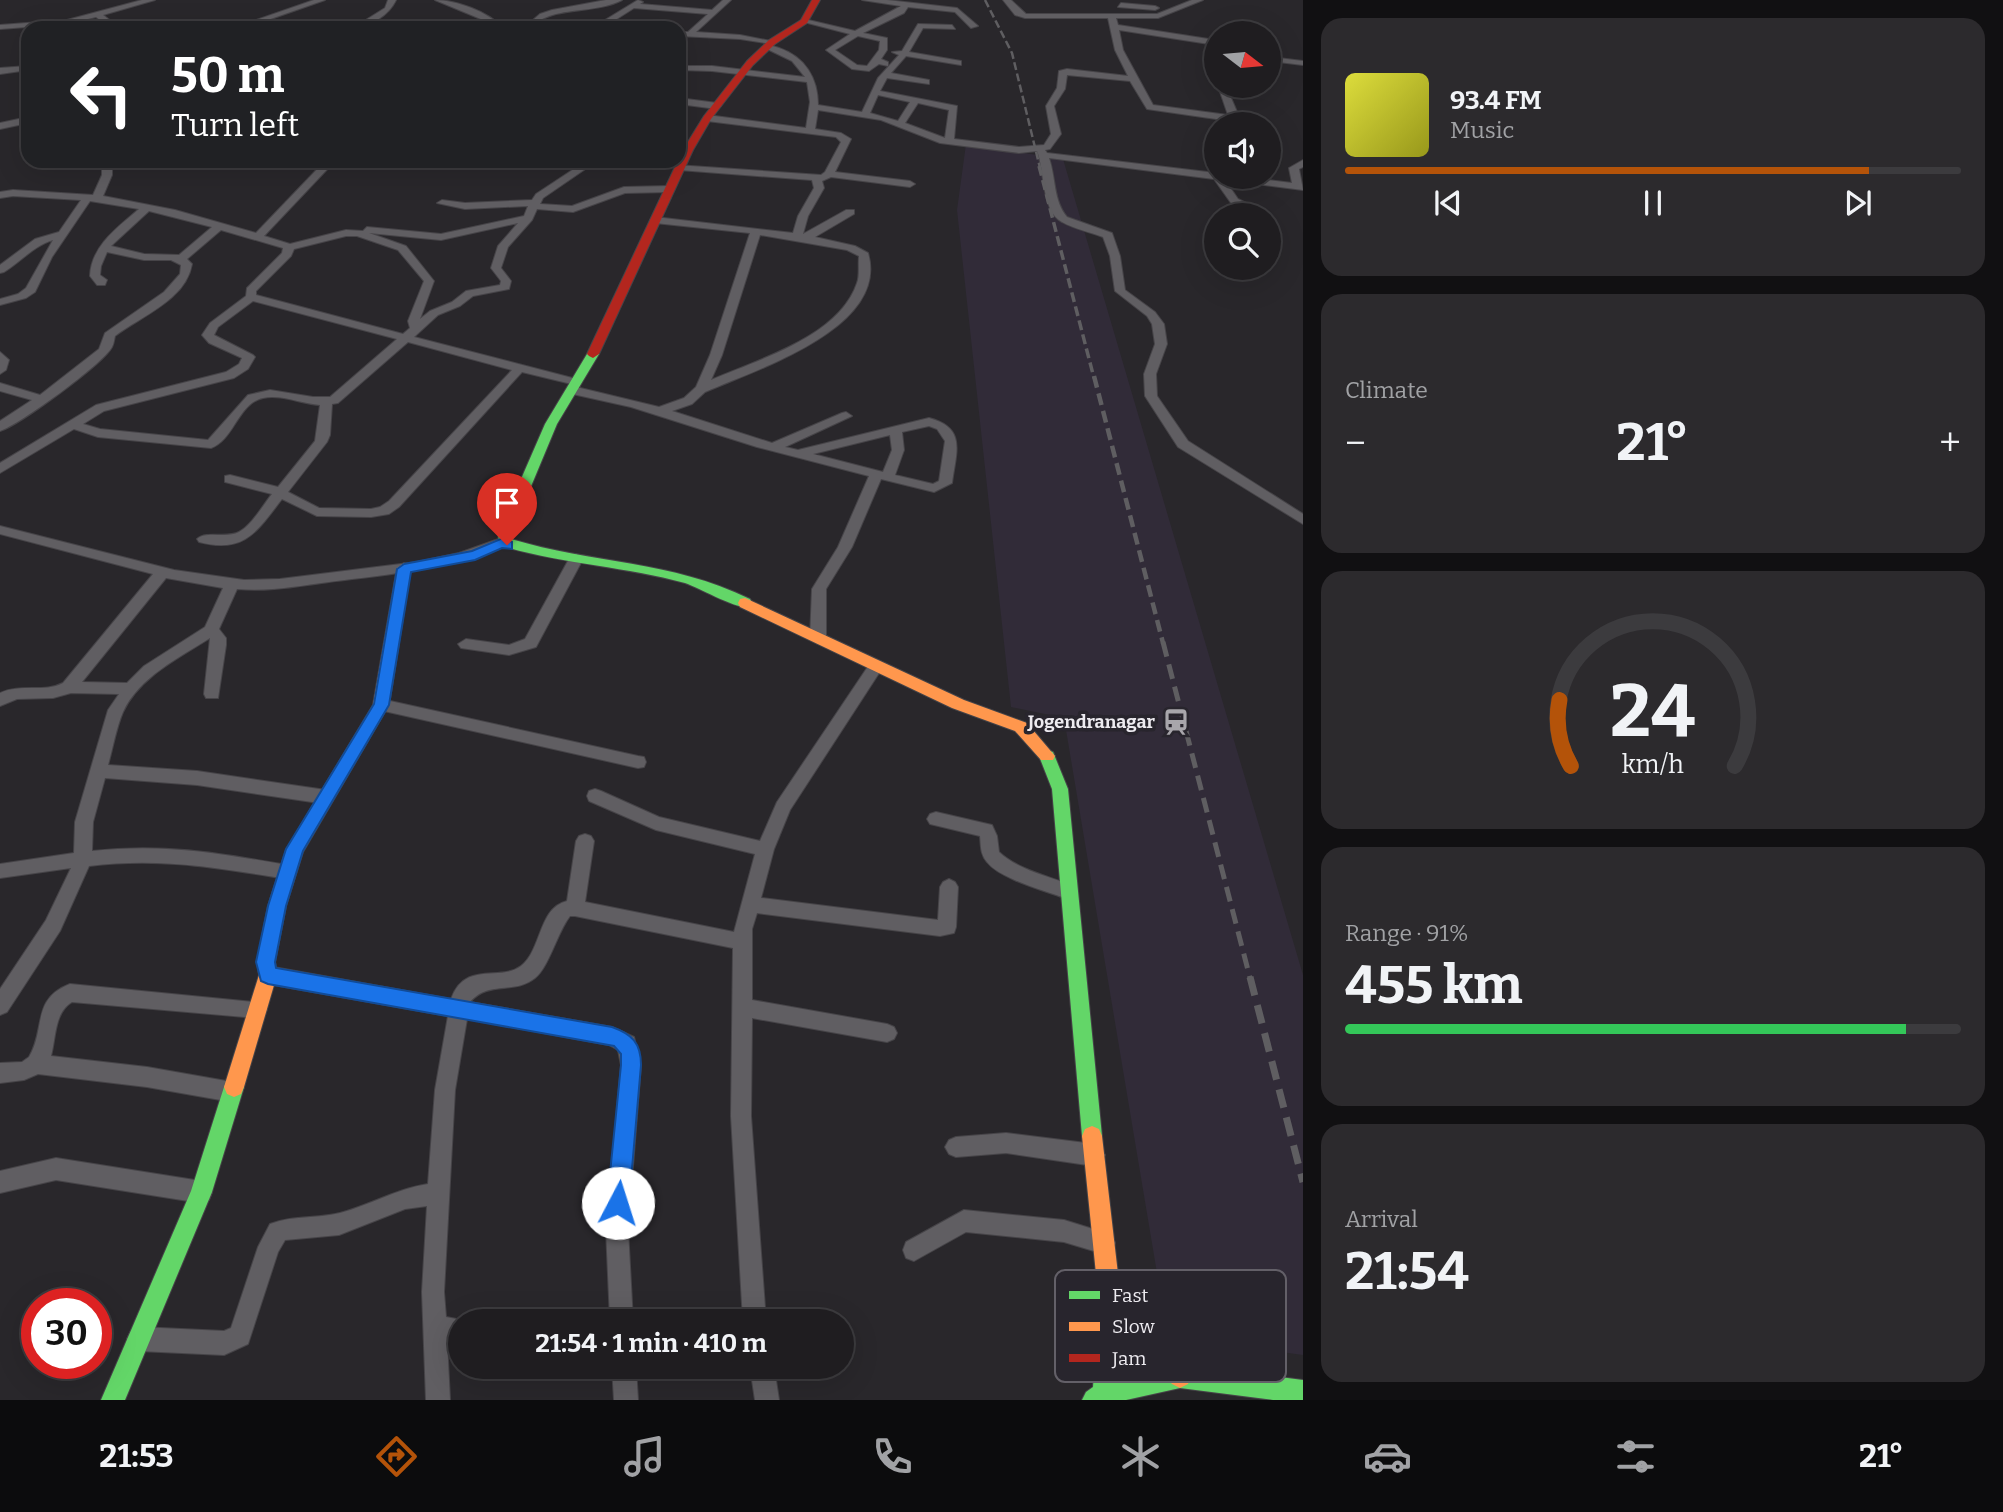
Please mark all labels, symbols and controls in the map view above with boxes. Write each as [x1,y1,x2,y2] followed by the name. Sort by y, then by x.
[1204,21,1281,98] north arrow
[1204,21,1281,280] map controls
[171,46,284,105] text: 50 m
[56,49,147,140] icon: left
[1450,85,1542,116] text: 93.4 FM
[171,106,299,144] text: Turn left
[1204,112,1281,189] button: sound
[1450,116,1514,144] text: Music
[1429,184,1467,222] icon: previous
[1634,184,1672,222] icon: pause
[1839,184,1877,222] icon: next
[1204,203,1281,280] button: search
[1345,376,1428,404] text: Climate
[1616,411,1689,474] text: 21°
[1345,420,1366,466] text: −
[1939,420,1961,466] text: +
[477,473,537,545] pin
[488,484,526,522] icon: arrive
[1610,668,1696,755] text: 24
[1161,707,1191,737] station icon: Jogendranagar
[1027,711,1156,733] place label: Jogendranagar
[1622,750,1684,780] text: km/h
[1345,919,1468,947] text: Range · 91%
[1345,954,1523,1017] text: 455 km
[581,1166,655,1240] position arrow
[1345,1205,1418,1233] text: Arrival
[1345,1240,1469,1303] text: 21:54
[1055,1270,1286,1382] legend
[1112,1284,1149,1307] text: Fast
[21,1288,112,1379] speed limit sign: 30
[1112,1315,1155,1338] text: Slow
[535,1328,767,1359] text: 21:54 · 1 min · 410 m
[1111,1347,1146,1370] text: Jam
[372,1432,421,1481] icon: directions
[620,1432,669,1481] icon: music
[868,1432,917,1481] icon: phone
[1116,1432,1165,1481] icon: climate
[1363,1432,1412,1481] icon: car
[1611,1432,1660,1481] icon: filters
[99,1437,174,1475] text: 21:53
[1859,1437,1904,1475] text: 21°

